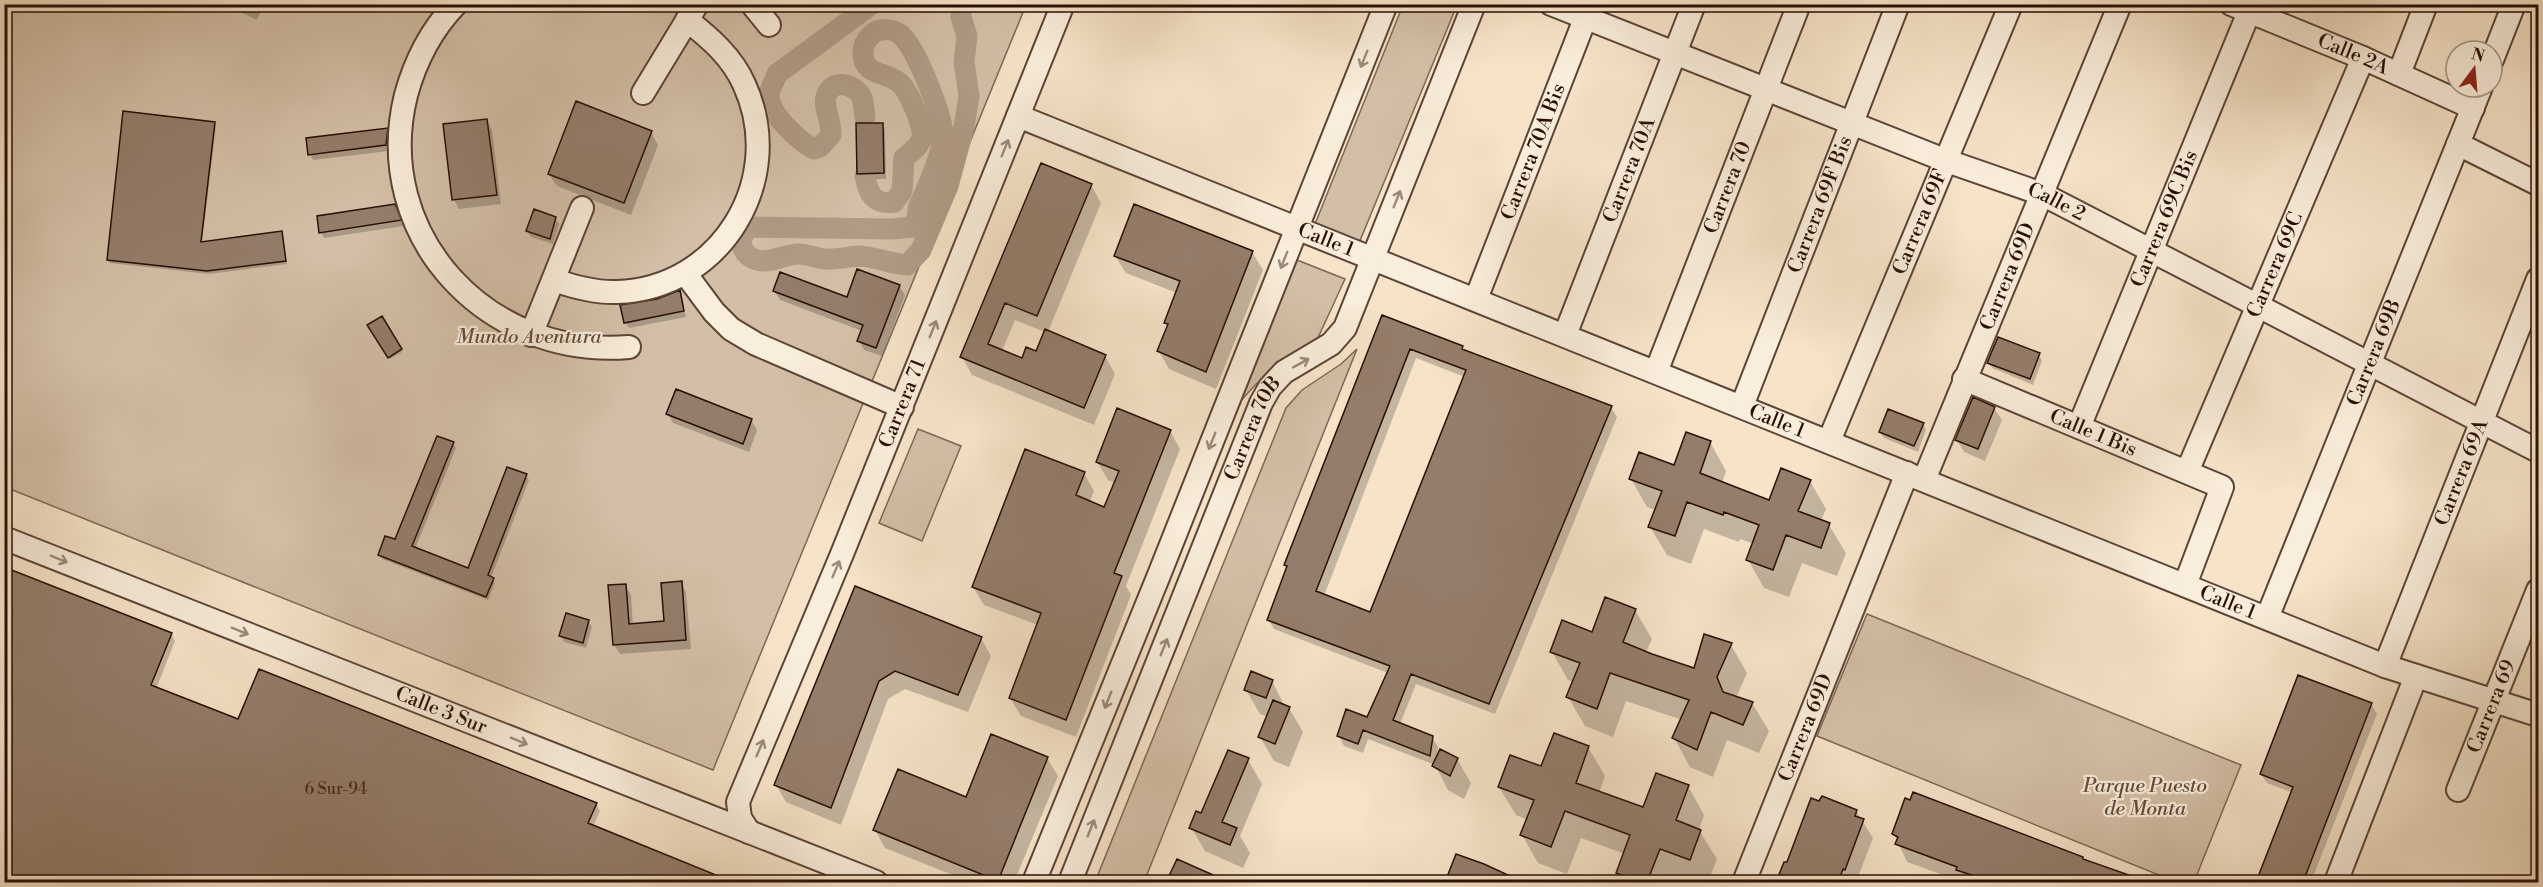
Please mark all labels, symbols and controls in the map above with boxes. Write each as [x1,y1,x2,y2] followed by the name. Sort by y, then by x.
[2314,28,2394,81] street label: Calle 2A
[2444,39,2504,99] north arrow
[2469,44,2487,67] text: N
[1358,49,1369,68] one-way arrow
[1495,80,1571,224] street label: Carrera 70A Bis
[1597,113,1662,226] street label: Carrera 70A
[1782,132,1858,277] street label: Carrera 69F Bis
[1698,138,1757,237] street label: Carrera 70
[1000,140,1011,158] one-way arrow
[2125,147,2204,291] street label: Carrera 69C Bis
[1887,166,1953,279] street label: Carrera 69F
[2024,178,2090,227] street label: Calle 2
[1392,191,1403,209] one-way arrow
[2242,208,2309,322] street label: Carrera 69C
[1294,217,1358,263] street label: Calle 1
[1974,219,2041,334] street label: Carrera 69D
[1278,250,1289,268] one-way arrow
[2341,296,2407,410] street label: Carrera 69B
[928,321,939,339] one-way arrow
[457,325,602,350] park label: Mundo Aventura
[873,355,932,452] street label: Carrera 71
[1292,357,1309,369] one-way arrow
[1219,371,1286,484] street label: Carrera 70B
[1745,399,1809,444] street label: Calle 1
[2046,404,2140,462] street label: Calle 1 Bis
[2429,415,2494,529] street label: Carrera 69A
[1206,431,1217,450] one-way arrow
[49,555,68,566] one-way arrow
[831,560,842,578] one-way arrow
[2196,580,2260,625] street label: Calle 1
[231,626,249,637] one-way arrow
[1159,638,1170,657] one-way arrow
[2462,656,2521,757] street label: Carrera 69
[1773,670,1838,785] street label: Carrera 69D
[392,681,491,740] street label: Calle 3 Sur
[1102,690,1113,708] one-way arrow
[510,736,528,747] one-way arrow
[755,740,767,758] one-way arrow
[2082,774,2207,822] park label: Parque Puesto de Monta
[305,779,368,799] house number: 6 Sur-94
[1086,819,1097,838] one-way arrow

